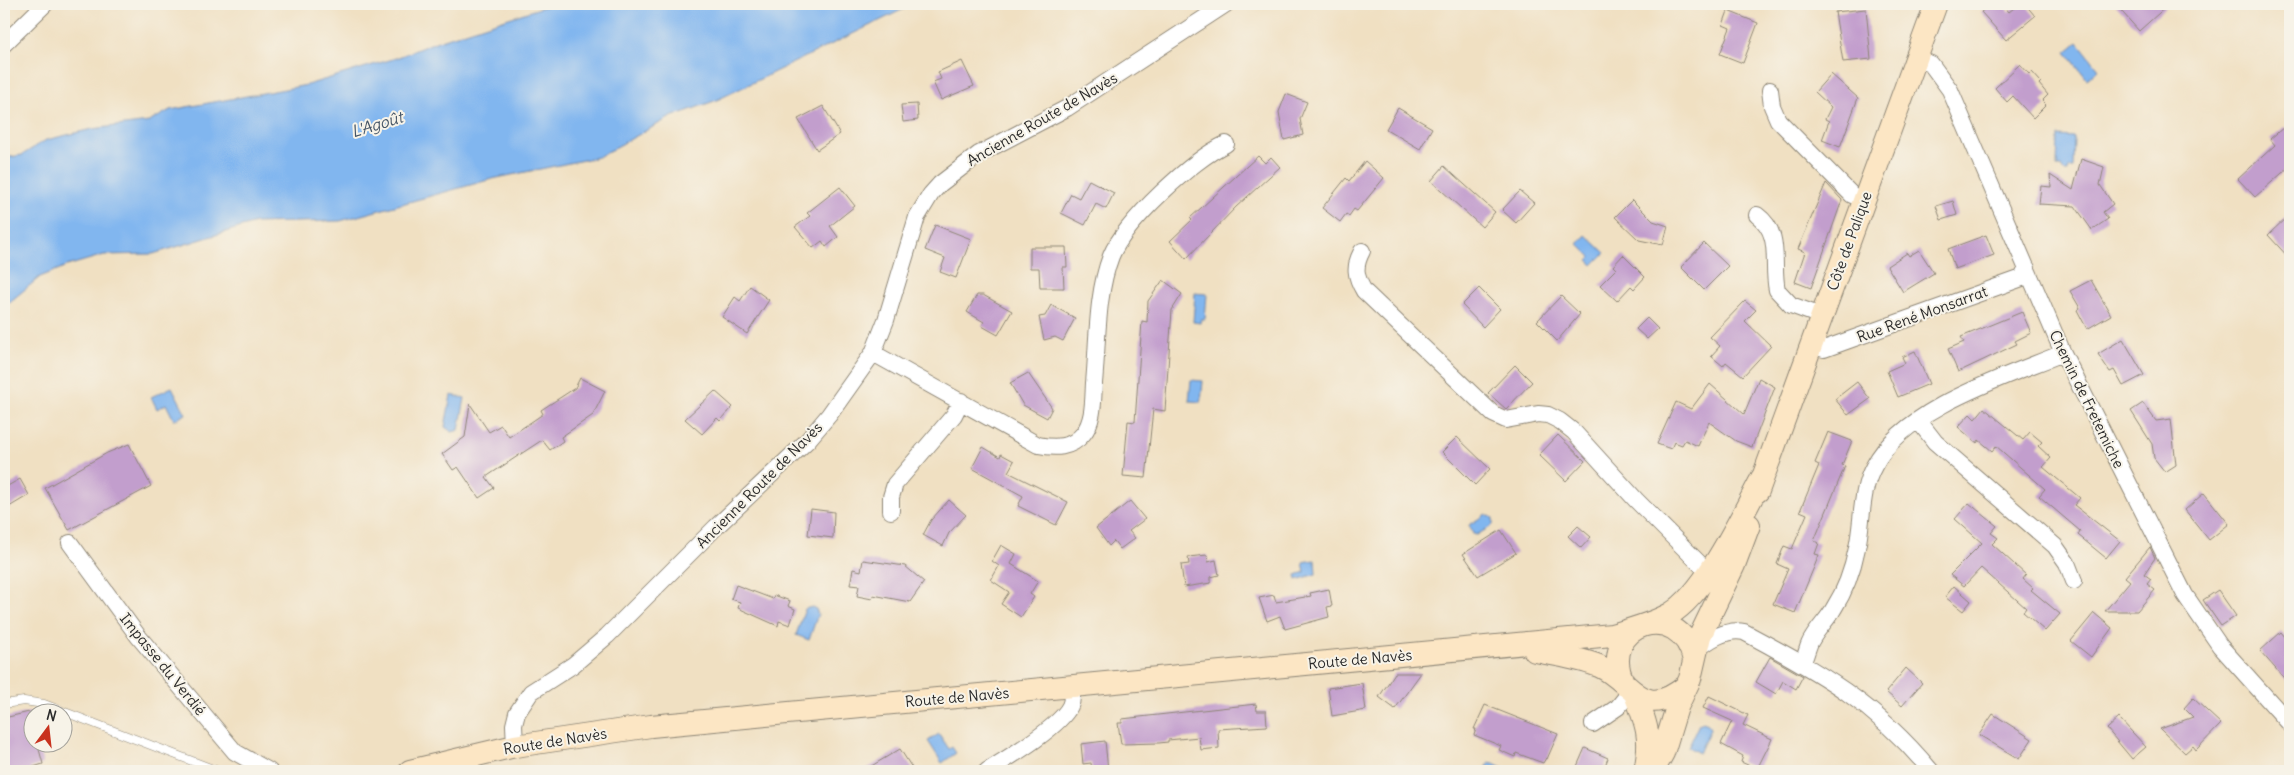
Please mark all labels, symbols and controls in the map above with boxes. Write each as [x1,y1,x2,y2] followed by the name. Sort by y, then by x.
[963,68,1121,170] street label: Ancienne Route de Navès
[349,106,408,141] water label: L'Agoût
[1822,189,1876,293] street label: Côte de Palique
[1854,282,1990,346] street label: Rue René Monsarrat
[2045,327,2129,471] street label: Chemin de Fretemiche
[692,418,826,552] street label: Ancienne Route de Navès
[116,609,210,719] street label: Impasse du Verdié
[1307,645,1413,673] street label: Route de Navès
[904,683,1010,711] street label: Route de Navès
[22,702,72,752] north arrow
[44,705,58,725] text: N
[502,723,608,759] street label: Route de Navès

